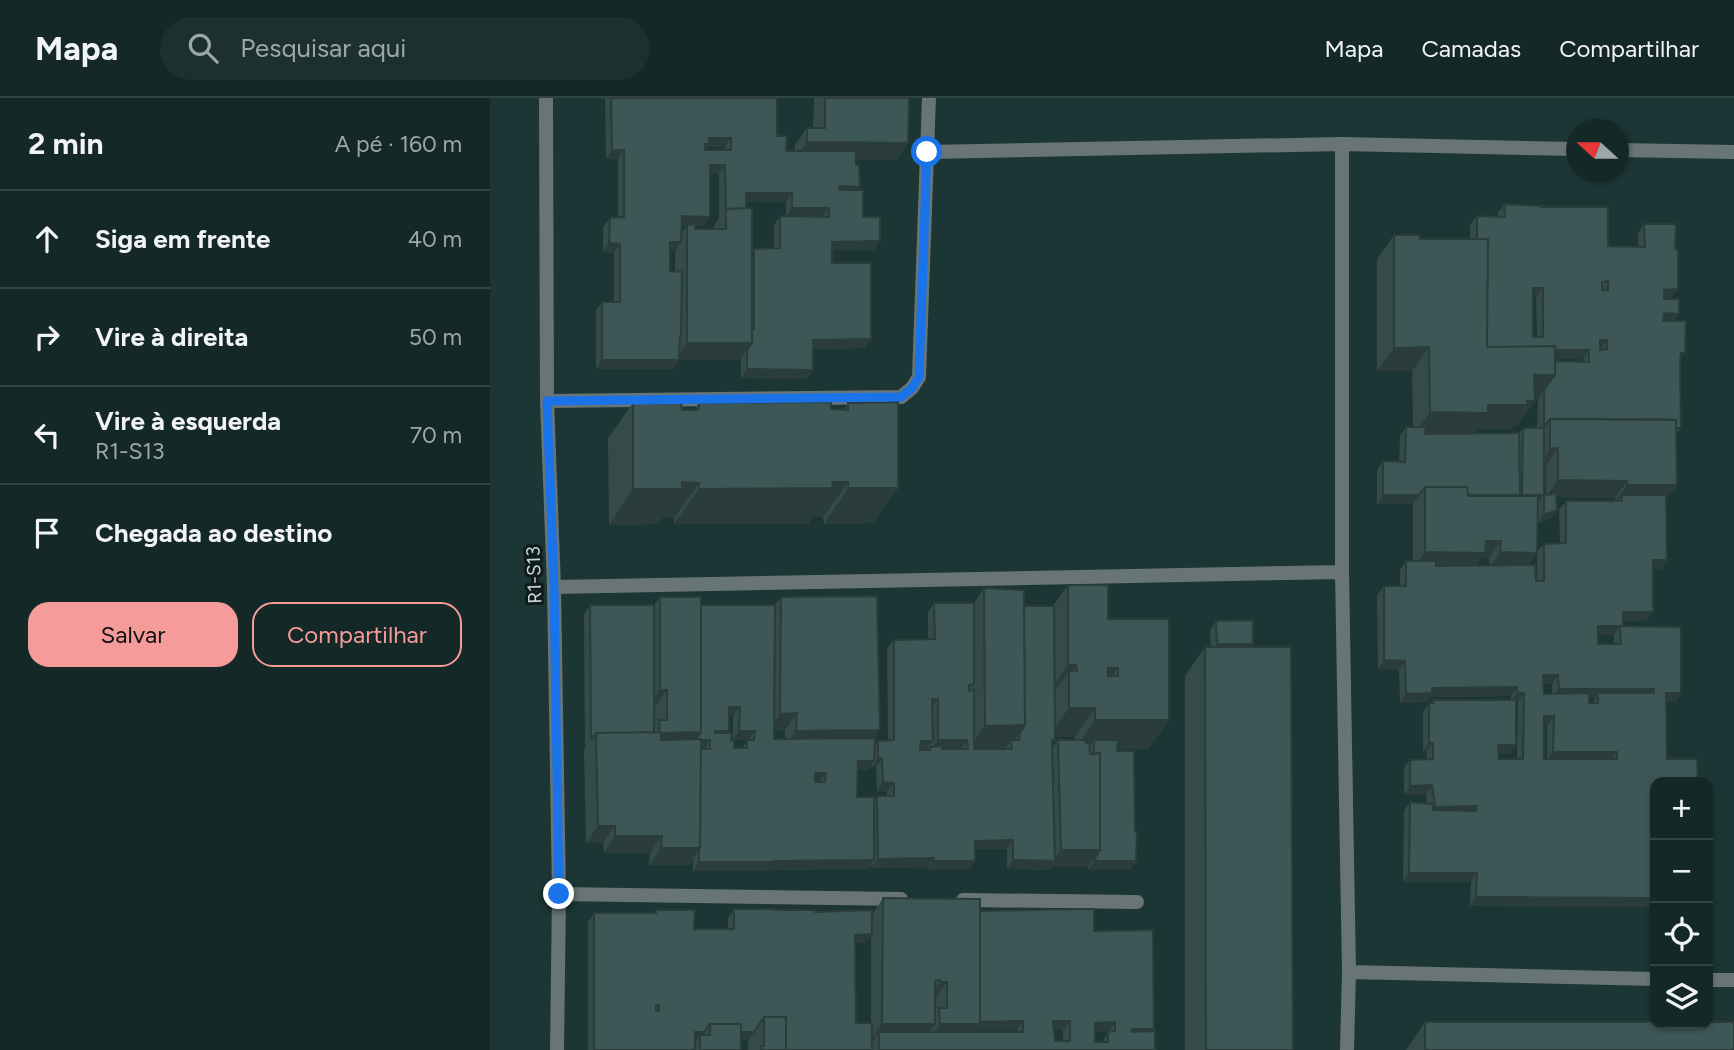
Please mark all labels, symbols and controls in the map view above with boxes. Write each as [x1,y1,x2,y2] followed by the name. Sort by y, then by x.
[160,17,650,80] search box
[35,29,118,68] text: Mapa
[184,29,222,67] icon: search
[240,32,406,64] text: Pesquisar aqui
[1324,34,1383,63] text: Mapa
[1421,34,1521,63] text: Camadas
[1559,34,1699,63] text: Compartilhar
[1566,119,1629,182] north arrow
[28,125,104,162] text: 2 min
[335,130,462,158] text: A pé · 160 m
[911,136,942,167] route start
[28,220,66,258] icon: ahead
[95,223,270,255] text: Siga em frente
[408,225,462,253] text: 40 m
[28,318,66,356] icon: right
[95,321,248,353] text: Vire à direita
[409,323,462,351] text: 50 m
[95,405,281,437] text: Vire à esquerda
[28,416,66,454] icon: left
[410,421,462,449] text: 70 m
[95,437,165,465] text: R1-S13
[28,514,66,552] icon: arrive
[95,517,332,549] text: Chegada ao destino
[522,546,546,604] street label: R1-S13
[28,602,238,667] button: Salvar
[252,602,462,667] button: Compartilhar
[1650,777,1713,1029] map controls
[1650,777,1713,840] button: +
[1650,840,1713,903] button: −
[543,878,574,909] route end
[1650,903,1713,966] button: locate
[1650,966,1713,1029] button: layers

